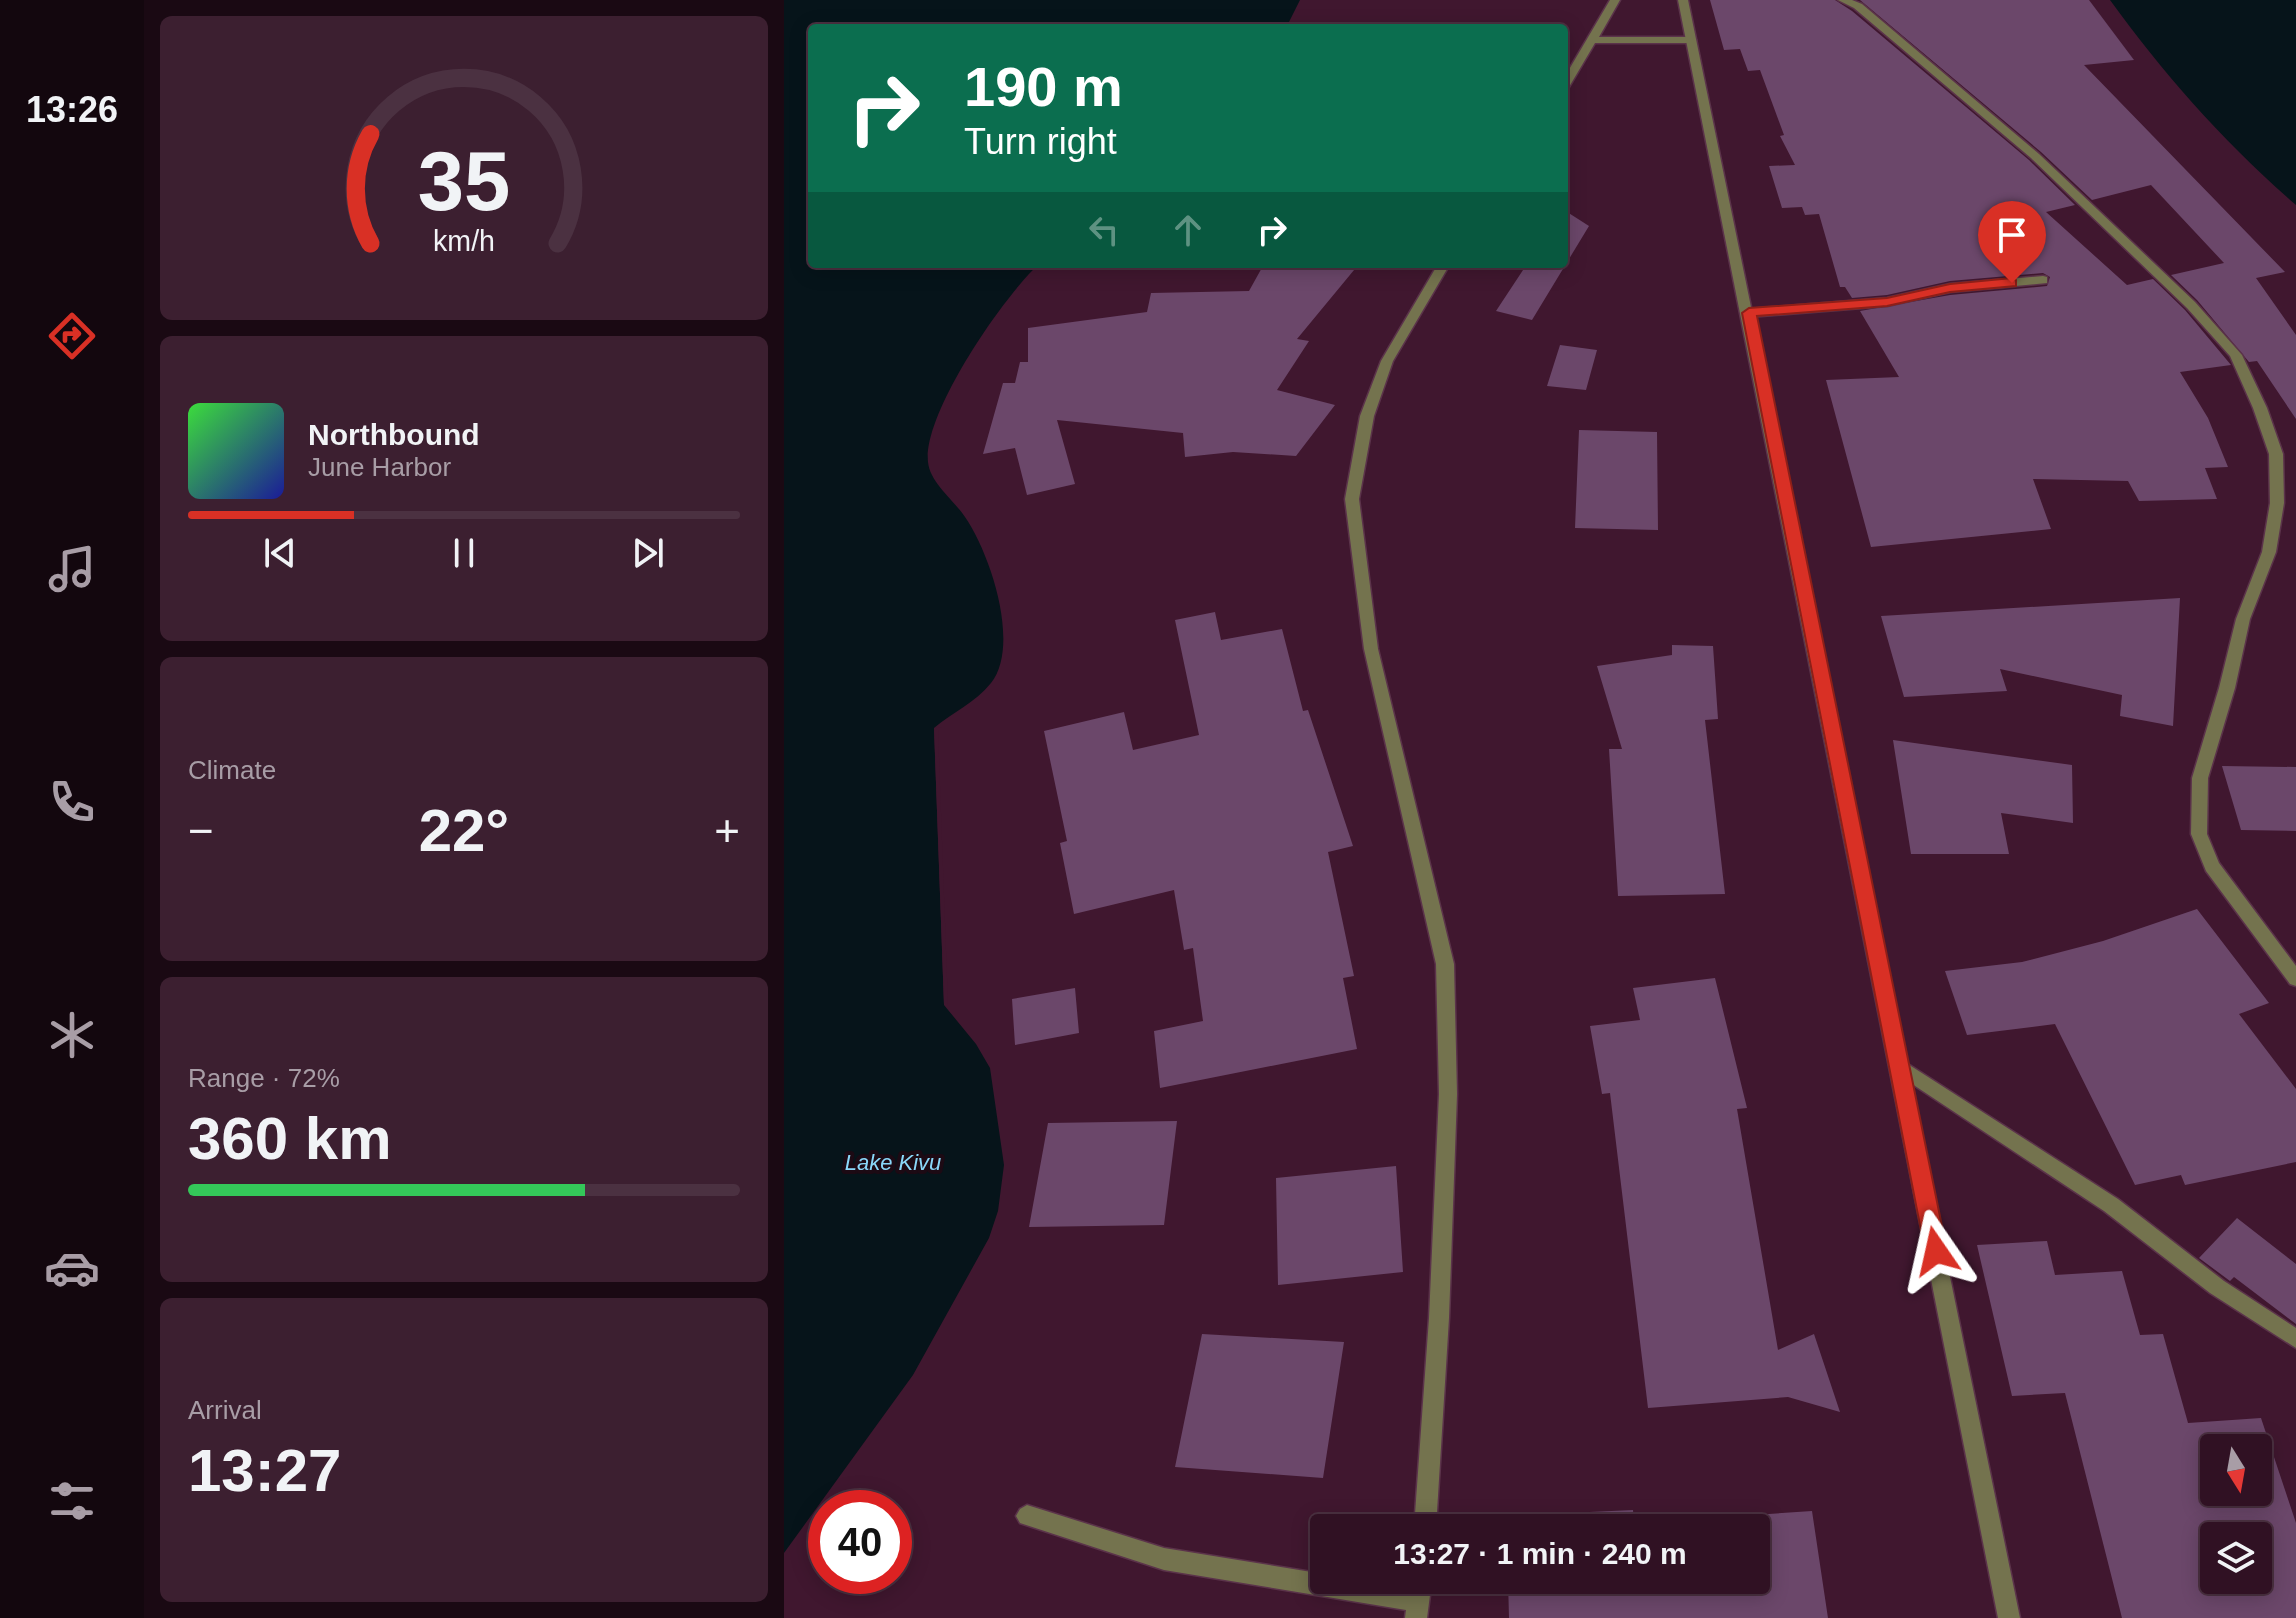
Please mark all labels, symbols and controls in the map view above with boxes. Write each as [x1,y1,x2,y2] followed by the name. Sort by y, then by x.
[964,55,1123,118] text: 190 m
[832,56,936,160] icon: right
[26,89,118,130] text: 13:26
[964,121,1117,162] text: Turn right
[418,135,510,228] text: 35
[1978,201,2046,283] pin
[1082,208,1126,252] icon: left
[1166,208,1210,252] icon: ahead
[1250,208,1294,252] icon: right
[1990,213,2034,257] icon: arrive
[433,225,495,257] text: km/h
[44,308,100,364] icon: directions
[308,418,480,451] text: Northbound
[308,452,451,482] text: June Harbor
[258,531,302,575] icon: previous
[442,531,486,575] icon: pause
[626,531,670,575] icon: next
[44,541,100,597] icon: music
[188,755,276,785] text: Climate
[44,774,100,830] icon: phone
[419,797,509,864] text: 22°
[188,806,214,855] text: −
[714,806,740,855] text: +
[44,1007,100,1063] icon: climate
[188,1063,340,1093] text: Range · 72%
[188,1105,392,1172] text: 360 km
[845,1150,941,1175] water label: Lake Kivu
[1894,1209,1978,1293] position arrow
[44,1240,100,1296] icon: car
[188,1395,262,1425] text: Arrival
[2200,1434,2272,1506] north arrow
[2200,1434,2272,1594] map controls
[188,1437,341,1504] text: 13:27
[44,1473,100,1529] icon: filters
[808,1490,912,1594] speed limit sign: 40
[2200,1522,2272,1594] button: layers
[1393,1537,1687,1570] text: 13:27 · 1 min · 240 m

